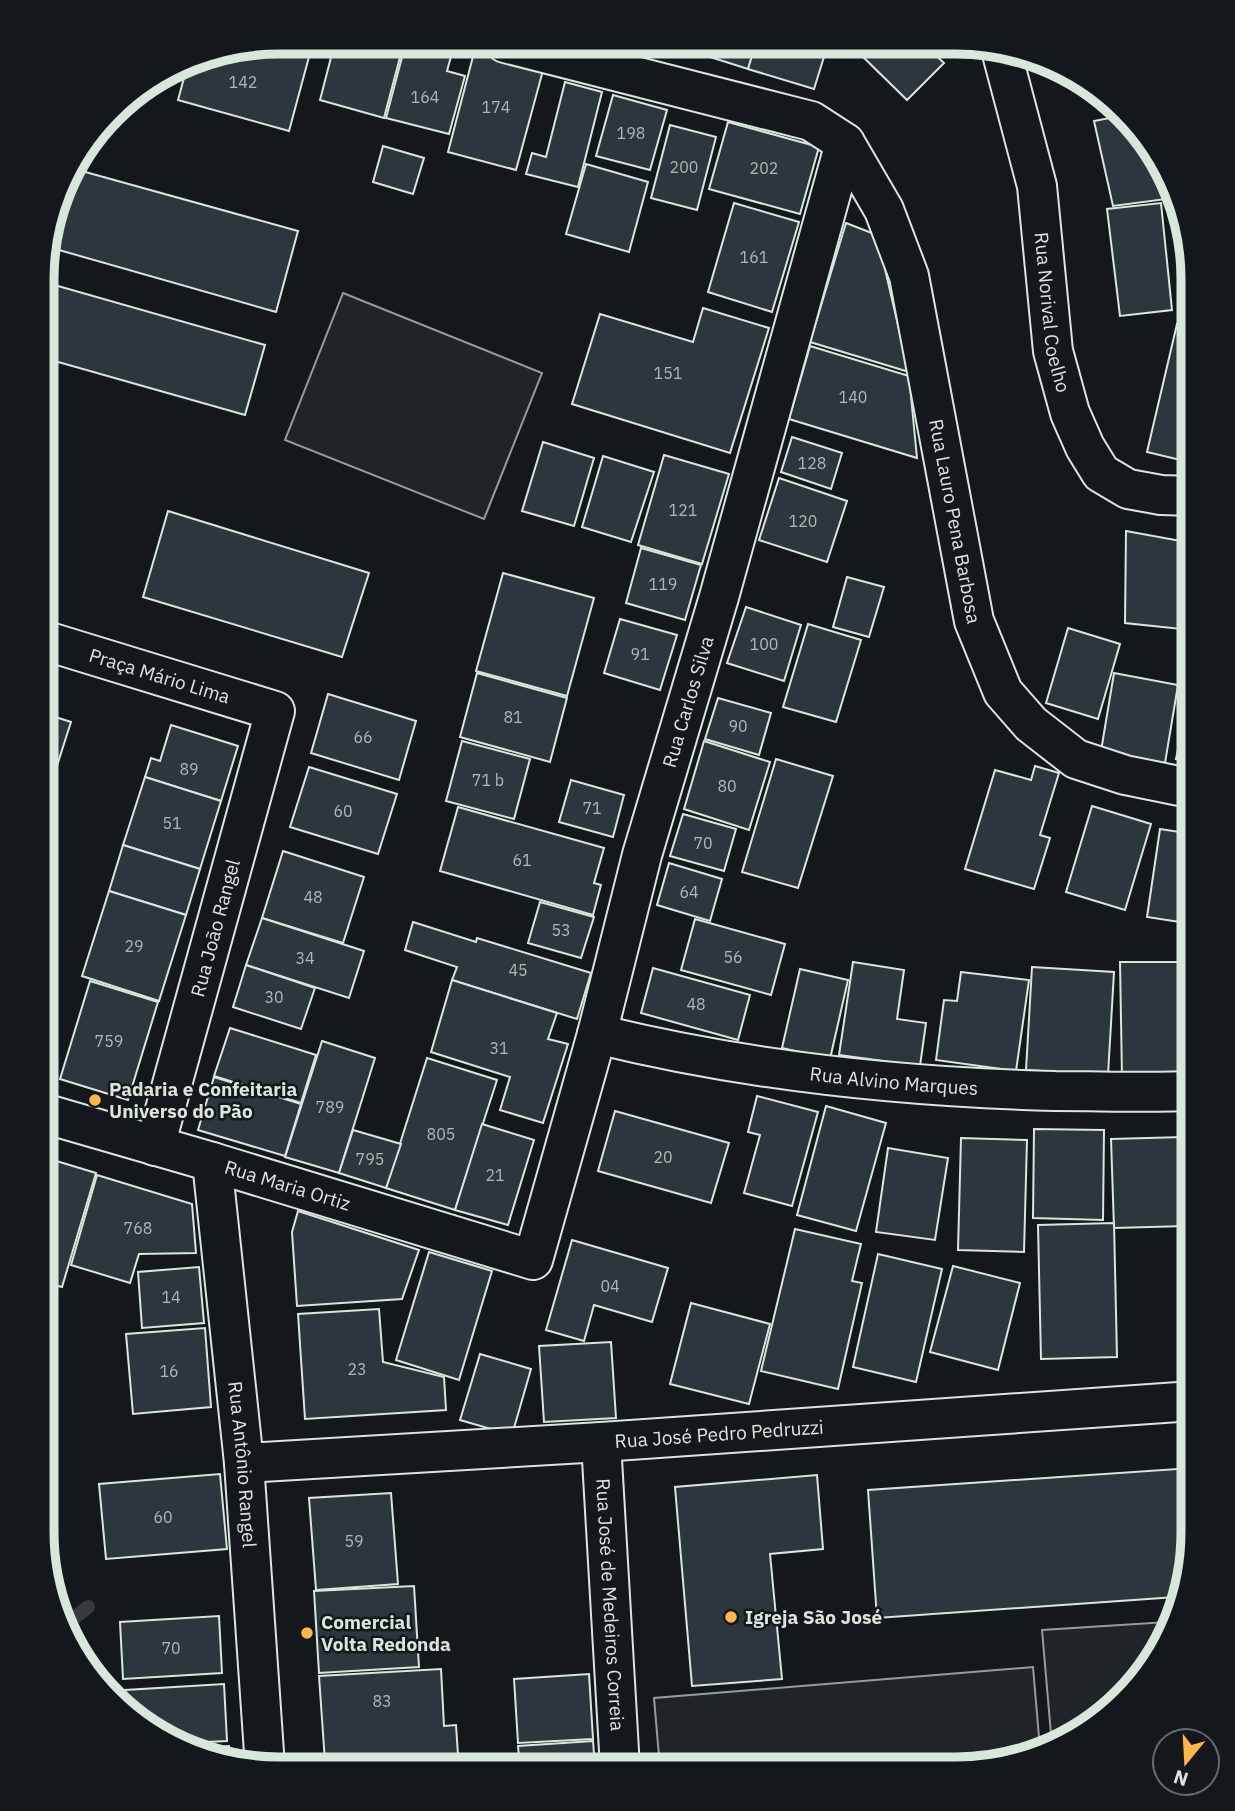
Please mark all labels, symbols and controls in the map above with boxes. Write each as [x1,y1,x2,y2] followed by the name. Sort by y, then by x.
[229,72,257,92] house number: 142
[411,87,439,107] house number: 164
[482,97,510,117] house number: 174
[617,123,645,143] house number: 198
[670,157,698,177] house number: 200
[750,158,778,178] house number: 202
[1030,231,1076,395] street label: Rua Norival Coelho
[740,247,768,267] house number: 161
[654,363,682,383] house number: 151
[839,387,867,407] house number: 140
[924,417,986,626] street label: Rua Lauro Pena Barbosa
[798,453,826,473] house number: 128
[669,500,697,520] house number: 121
[789,511,817,531] house number: 120
[649,574,677,594] house number: 119
[657,633,719,770] street label: Rua Carlos Silva
[750,634,778,654] house number: 100
[86,643,233,709] street label: Praça Mário Lima
[630,644,650,664] house number: 91
[503,707,523,727] house number: 81
[728,716,748,736] house number: 90
[353,727,373,747] house number: 66
[179,759,199,779] house number: 89
[472,770,504,790] house number: 71 b
[717,776,737,796] house number: 80
[582,798,602,818] house number: 71
[333,801,353,821] house number: 60
[162,813,182,833] house number: 51
[693,833,713,853] house number: 70
[512,850,532,870] house number: 61
[185,857,245,999] street label: Rua João Rangel
[679,882,699,902] house number: 64
[303,887,323,907] house number: 48
[551,920,571,940] house number: 53
[124,936,144,956] house number: 29
[723,947,743,967] house number: 56
[295,948,315,968] house number: 34
[508,960,528,980] house number: 45
[264,987,284,1007] house number: 30
[686,994,706,1014] house number: 48
[95,1031,123,1051] house number: 759
[489,1038,509,1058] house number: 31
[808,1061,979,1100] street label: Rua Alvino Marques
[109,1077,297,1123] place label: Padaria e Confeitaria Universo do Pão
[87,1092,103,1108] marker: Padaria e Confeitaria Universo do Pão
[316,1097,344,1117] house number: 789
[427,1124,455,1144] house number: 805
[653,1147,673,1167] house number: 20
[356,1149,384,1169] house number: 795
[222,1155,354,1216] street label: Rua Maria Ortiz
[485,1165,505,1185] house number: 21
[124,1218,152,1238] house number: 768
[600,1276,620,1296] house number: 04
[161,1287,181,1307] house number: 14
[347,1359,367,1379] house number: 23
[159,1361,179,1381] house number: 16
[223,1380,262,1548] street label: Rua Antônio Rangel
[614,1415,824,1453] street label: Rua José Pedro Pedruzzi
[591,1478,630,1732] street label: Rua José de Medeiros Correia
[153,1507,173,1527] house number: 60
[344,1531,364,1551] house number: 59
[745,1605,882,1629] place label: Igreja São José
[723,1609,739,1625] marker: Igreja São José
[321,1610,451,1656] place label: Comercial Volta Redonda
[299,1625,315,1641] marker: Comercial Volta Redonda
[161,1638,181,1658] house number: 70
[372,1691,392,1711] house number: 83
[1151,1727,1221,1797] north arrow
[1170,1765,1191,1792] text: N

